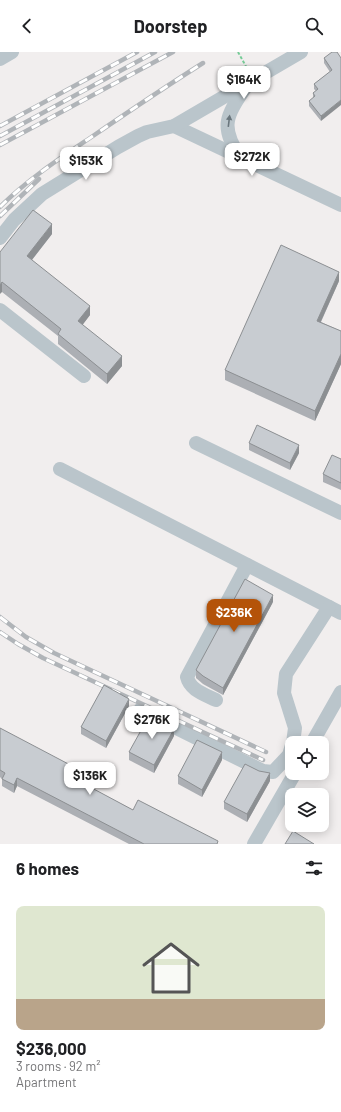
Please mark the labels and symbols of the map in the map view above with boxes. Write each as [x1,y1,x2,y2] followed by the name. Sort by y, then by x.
[216,66,272,100] pin: $164K
[226,115,232,127] one-way arrow
[224,143,280,177] pin: $272K
[58,147,114,181] pin: $153K
[206,599,262,633] pin: $236K
[124,706,180,740] pin: $276K
[62,762,118,796] pin: $136K

